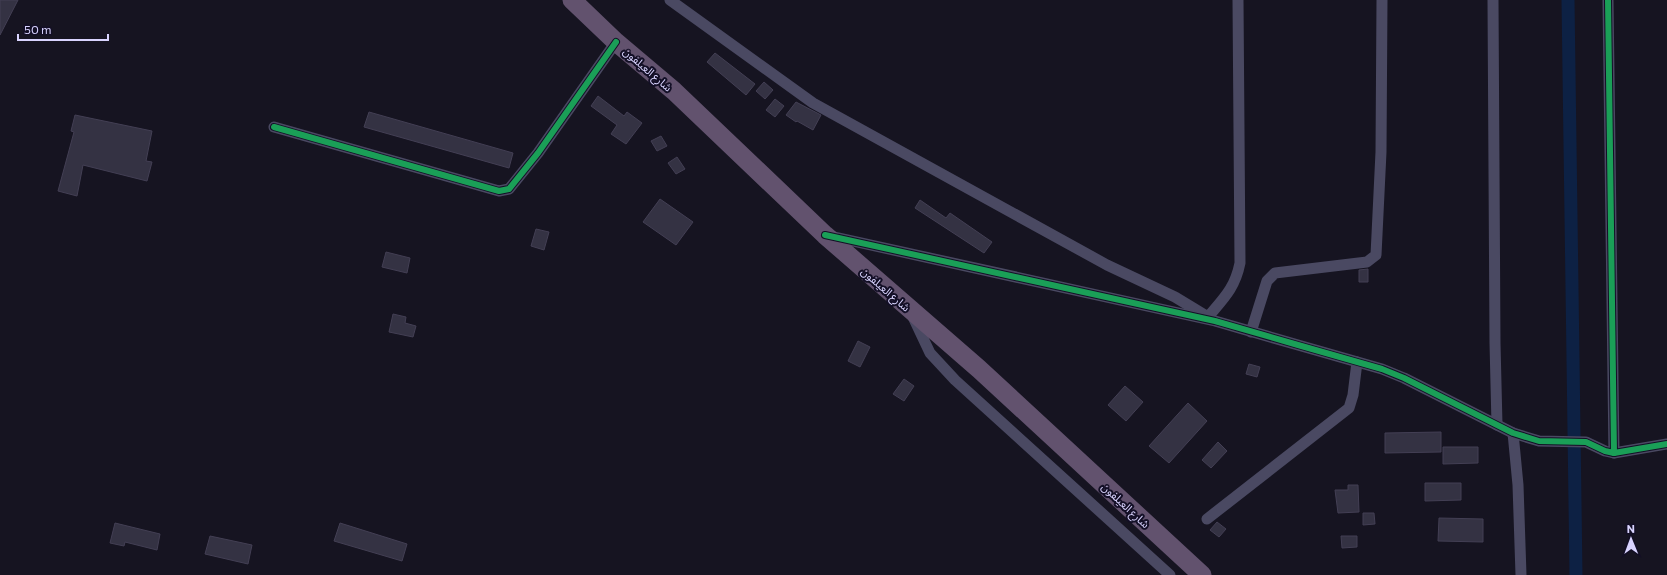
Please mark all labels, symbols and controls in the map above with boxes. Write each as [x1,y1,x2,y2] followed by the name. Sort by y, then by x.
[18,16,108,42] scale bar
[24,22,52,36] text: 50 m
[620,44,675,95] street label: شارع العيلفون
[858,264,913,315] street label: شارع العيلفون
[1098,480,1153,532] street label: شارع العيلفون
[1611,519,1651,559] north arrow
[1627,522,1635,535] text: N

